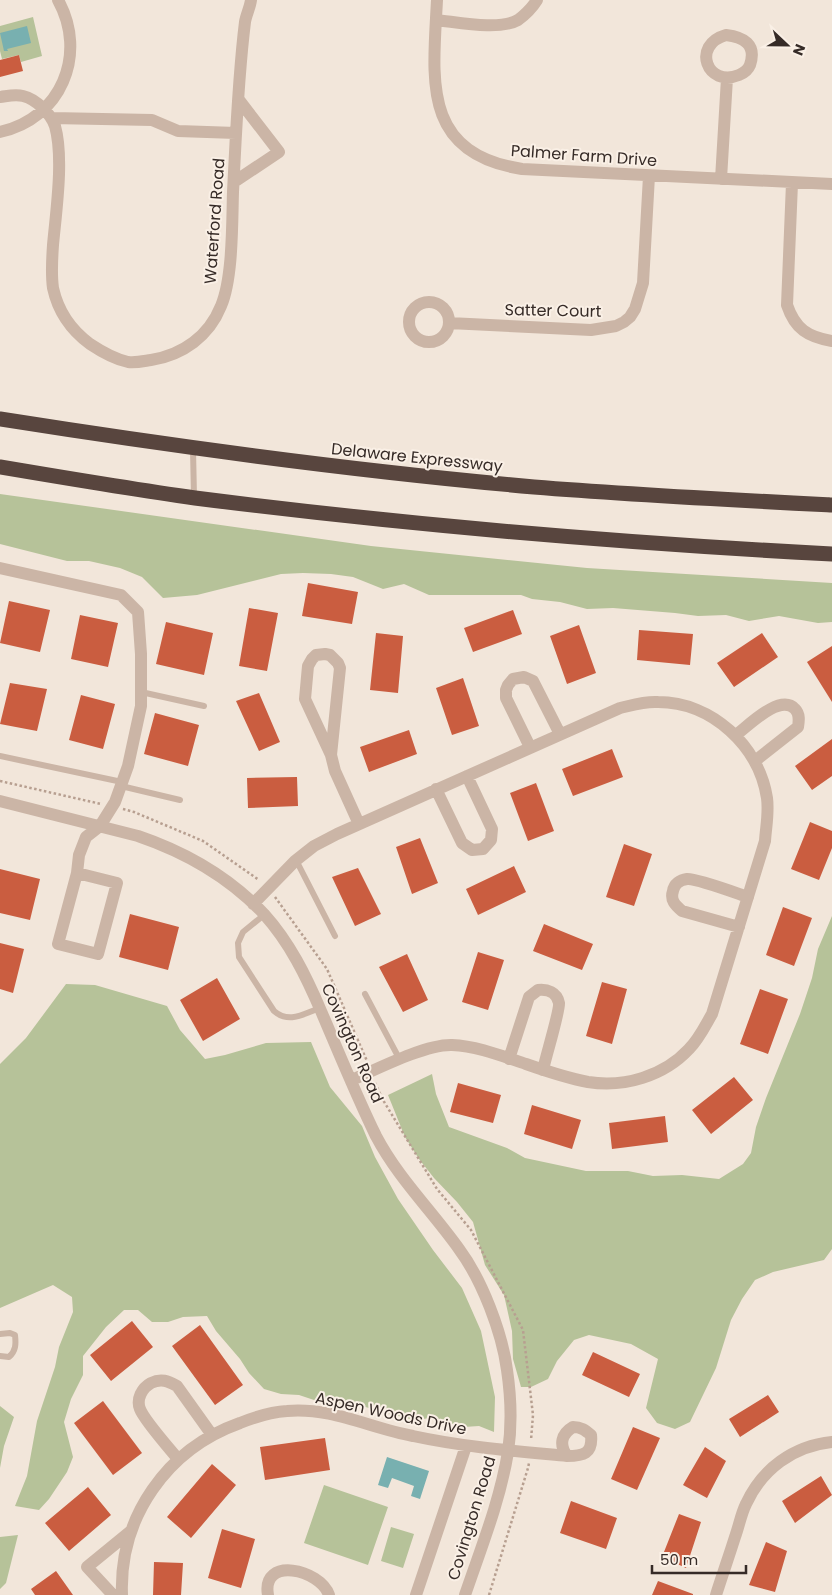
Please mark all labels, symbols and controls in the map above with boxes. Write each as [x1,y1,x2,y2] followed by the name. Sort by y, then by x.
[762,20,812,70] north arrow
[788,41,810,58] text: N
[510,139,658,172] street label: Palmer Farm Drive
[199,157,230,285] street label: Waterford Road
[504,298,602,323] street label: Satter Court
[330,437,504,478] street label: Delaware Expressway
[316,980,389,1107] street label: Covington Road
[313,1386,469,1441] street label: Aspen Woods Drive
[442,1453,501,1583] street label: Covington Road
[652,1542,746,1574] scale bar
[660,1549,698,1570] text: 50 m

